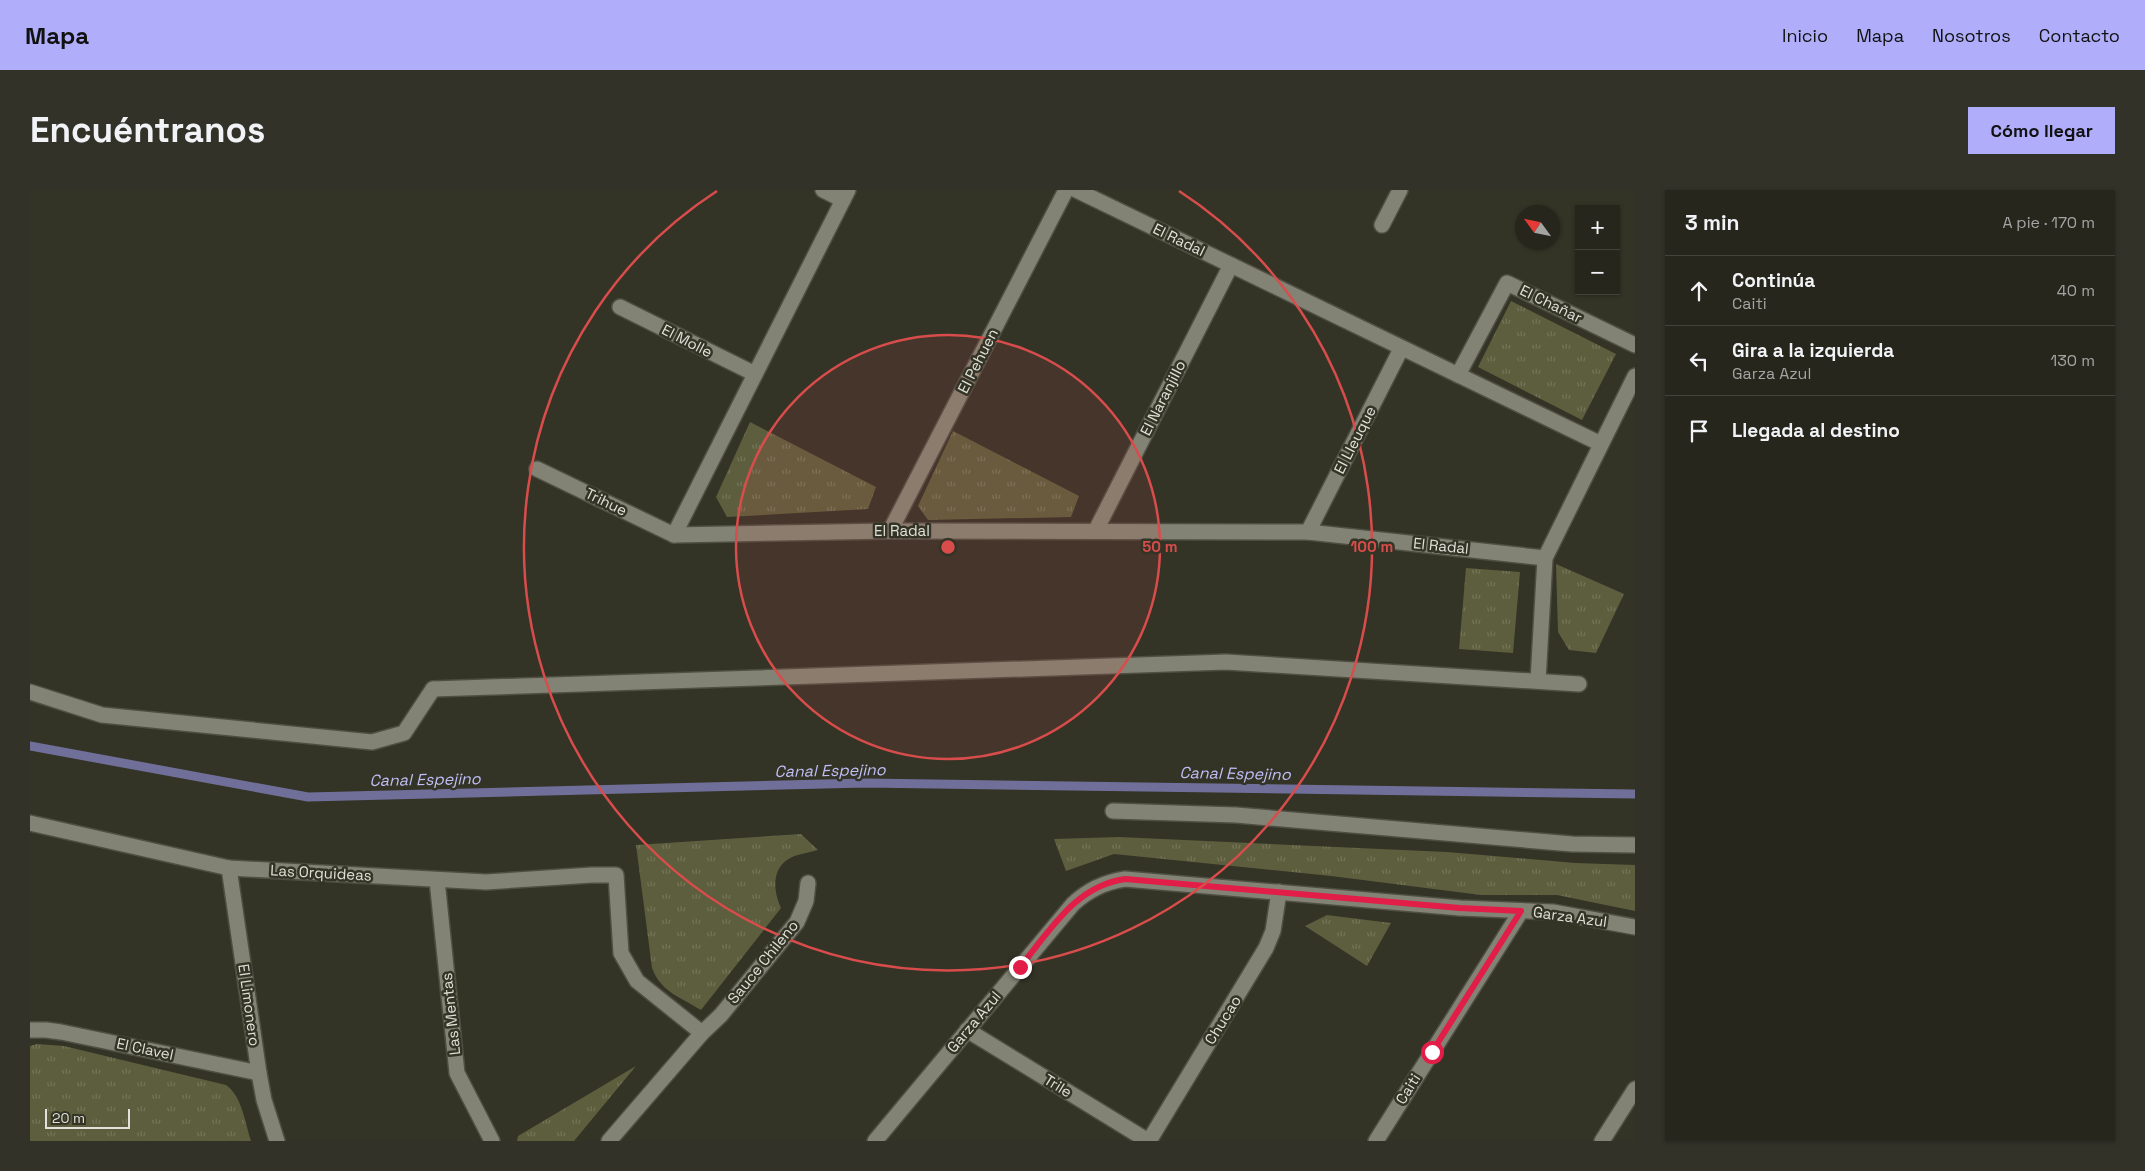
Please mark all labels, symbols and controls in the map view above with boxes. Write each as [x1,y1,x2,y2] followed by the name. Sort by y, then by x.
[25,20,89,51] text: Mapa
[1782,24,1828,47] text: Inicio
[1856,24,1904,47] text: Mapa
[1932,24,2011,47] text: Nosotros
[2039,24,2120,47] text: Contacto
[1968,107,2115,154] button: Cómo llegar
[30,108,265,152] text: Encuéntranos
[1515,205,1560,250] north arrow
[1575,205,1620,295] map controls
[1575,205,1620,250] button: +
[1685,209,1740,236] text: 3 min
[2002,212,2095,233] text: A pie · 170 m
[1150,219,1208,260] street label: El Radal
[1575,250,1620,295] button: −
[1732,268,1815,293] text: Continúa
[1685,277,1713,305] icon: ahead
[1517,280,1586,327] street label: El Chañar
[2057,280,2095,301] text: 40 m
[1732,293,1767,314] text: Caiti
[659,320,716,361] street label: El Molle
[953,325,1002,396] street label: El Pehuen
[1732,338,1894,363] text: Gira a la izquierda
[1685,347,1713,375] icon: left
[2051,350,2095,371] text: 130 m
[1136,357,1190,439] street label: El Naranjillo
[1732,363,1811,384] text: Garza Azul
[1329,403,1380,477] street label: El Lleuque
[1685,417,1713,445] icon: arrive
[1732,418,1900,443] text: Llegada al destino
[582,483,630,520] street label: Trihue
[874,521,930,540] street label: El Radal
[1412,533,1470,558] street label: El Radal
[1142,537,1178,556] text: 50 m
[1351,537,1393,556] text: 100 m
[939,538,957,556] centre of rings
[774,759,887,782] water label: Canal Espejino
[1179,762,1292,785] water label: Canal Espejino
[369,768,482,791] water label: Canal Espejino
[270,860,372,885] street label: Las Orquideas
[1532,902,1608,931] street label: Garza Azul
[723,916,802,1007] street label: Sauce Chileno
[1009,956,1032,979] route end
[234,963,265,1047] street label: El Limonero
[437,972,464,1056] street label: Las Mentas
[942,987,1005,1056] street label: Garza Azul
[1200,992,1245,1048] street label: Chucao
[115,1033,175,1064] street label: El Clavel
[1421,1041,1444,1064] route start
[1041,1070,1076,1102] street label: Trile
[1391,1070,1424,1108] street label: Caiti
[45,1106,130,1129] scale bar
[52,1109,85,1127] text: 20 m

